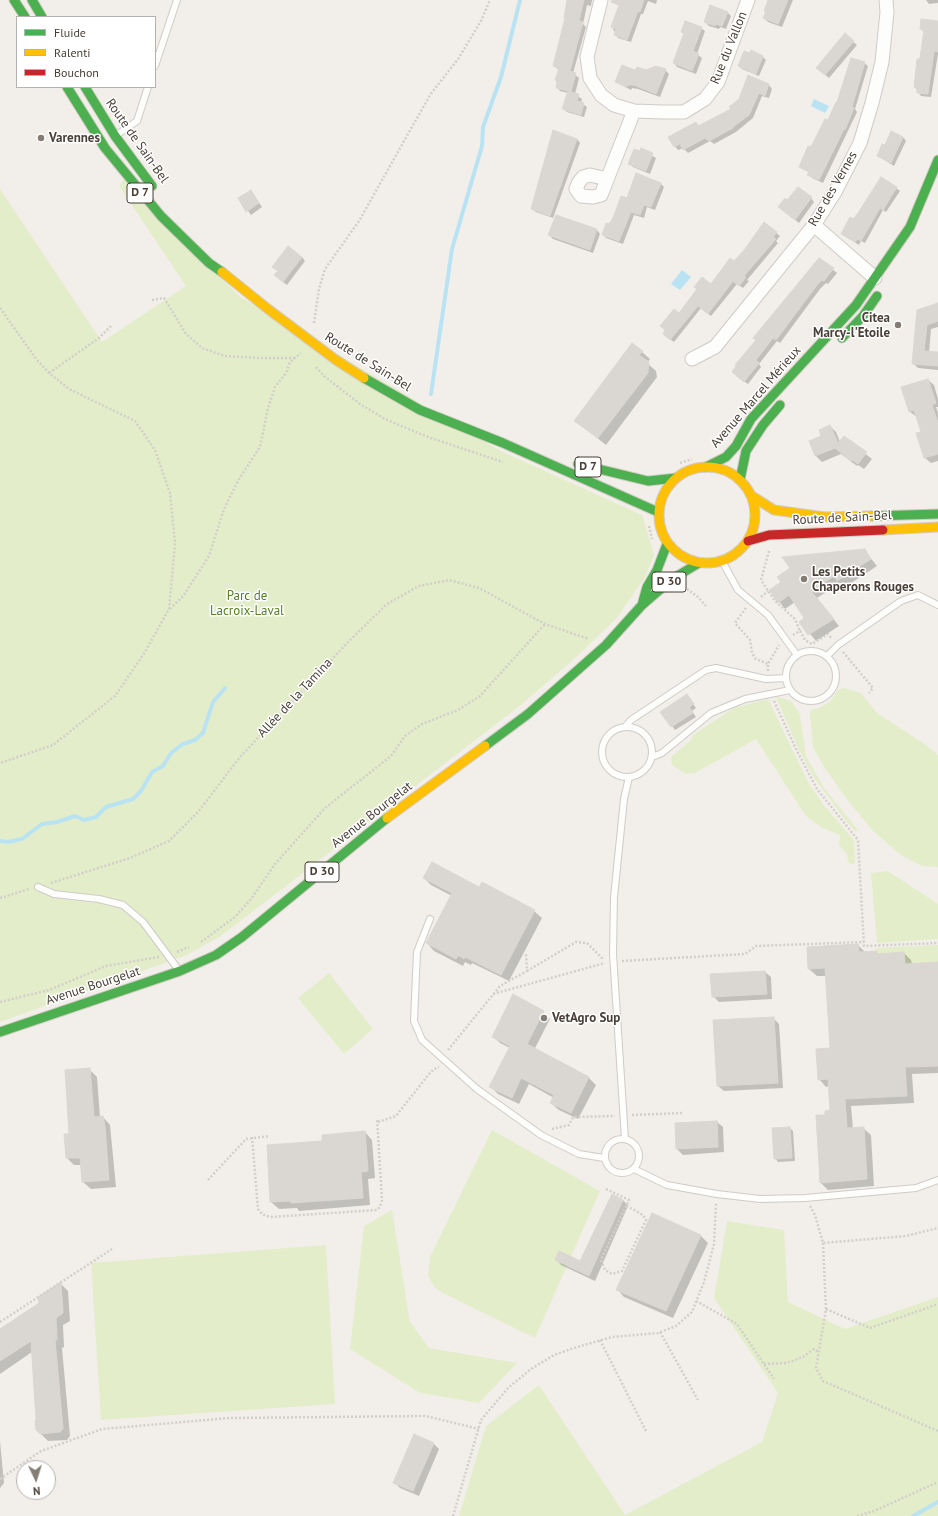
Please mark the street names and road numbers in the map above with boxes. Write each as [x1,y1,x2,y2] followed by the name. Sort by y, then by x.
[707,9,751,87] street label: Rue du Vallon
[102,96,172,186] street label: Route de Sain-Bel
[805,149,861,229] street label: Rue des Vernes
[127,183,153,203] road number: D 7
[322,329,414,395] street label: Route de Sain-Bel
[708,343,804,451] street label: Avenue Marcel Mérieux
[575,457,601,477] road number: D 7
[792,508,892,528] street label: Route de Sain-Bel
[652,572,686,592] road number: D 30
[254,655,336,741] street label: Allée de la Tamina
[328,779,416,851] street label: Avenue Bourgelat
[305,862,339,882] road number: D 30
[44,963,142,1009] street label: Avenue Bourgelat

